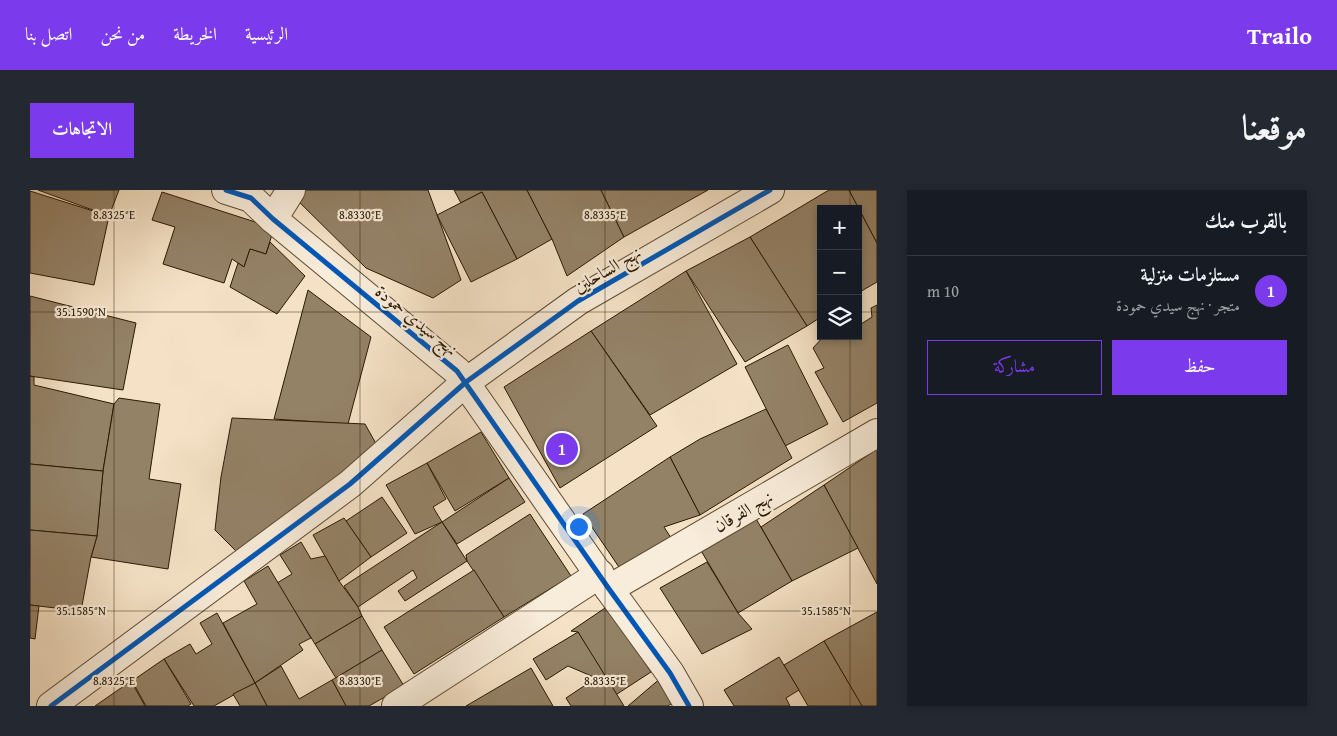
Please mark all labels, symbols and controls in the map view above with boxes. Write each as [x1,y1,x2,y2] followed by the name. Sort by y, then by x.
[1247,18,1312,53] text: Trailo
[25,20,72,47] text: اتصل بنا
[100,20,145,47] text: من نحن
[173,20,217,47] text: الخريطة
[245,20,288,47] text: الرئيسية
[1242,101,1307,152] text: موقعنا
[30,103,134,158] button: الاتجاهات
[817,205,862,340] map controls
[817,205,862,250] button: +
[1205,205,1287,236] text: بالقرب منك
[93,206,135,223] text: 8.8325°E
[339,206,381,223] text: 8.8330°E
[584,206,626,223] text: 8.8335°E
[568,239,648,302] street label: نهج الساحلين
[817,250,862,295] button: −
[1140,260,1240,288] text: مستلزمات منزلية
[368,278,464,364] street label: نهج سيدي حمودة
[927,279,959,303] text: 10 m
[1267,279,1275,303] text: 1
[1116,293,1240,317] text: متجر · نهج سيدي حمودة
[817,295,862,340] button: layers
[56,303,106,320] text: 35.1590°N
[927,340,1102,395] button: مشاركة
[1112,340,1287,395] button: حفظ
[546,430,578,468] pin: 1
[708,483,779,541] street label: نهج الفرقان
[566,514,592,540] your location
[56,602,106,619] text: 35.1585°N
[801,602,851,619] text: 35.1585°N
[93,672,135,689] text: 8.8325°E
[339,672,381,689] text: 8.8330°E
[584,672,626,689] text: 8.8335°E

